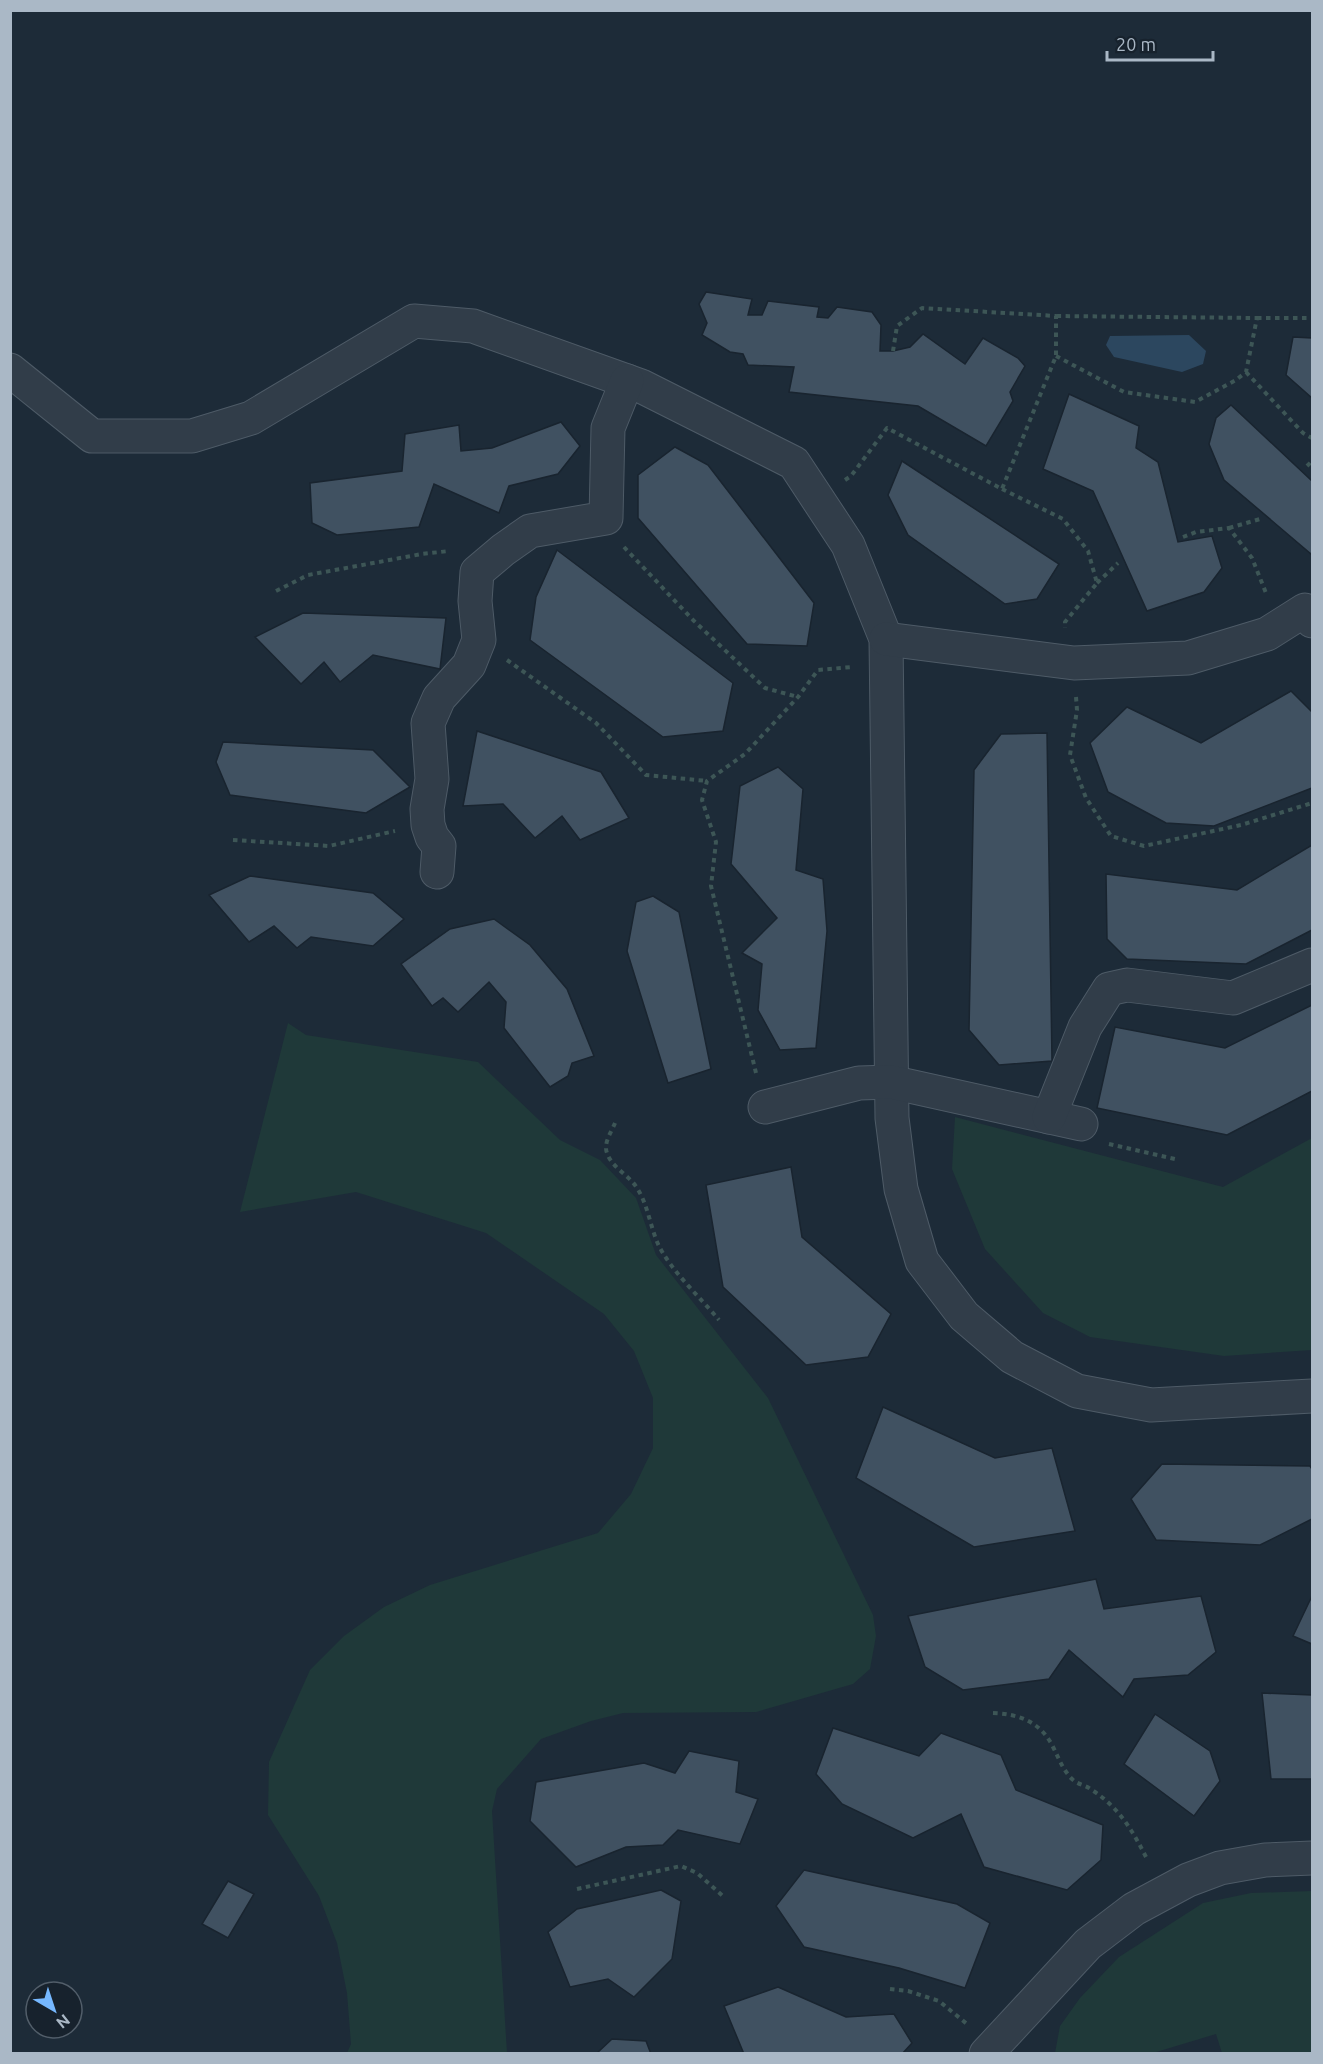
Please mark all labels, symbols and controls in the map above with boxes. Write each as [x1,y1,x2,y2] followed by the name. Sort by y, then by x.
[1107,24,1214,62] scale bar
[1116,34,1156,54] text: 20 m
[24,1980,84,2040] north arrow
[53,2011,74,2032] text: N

